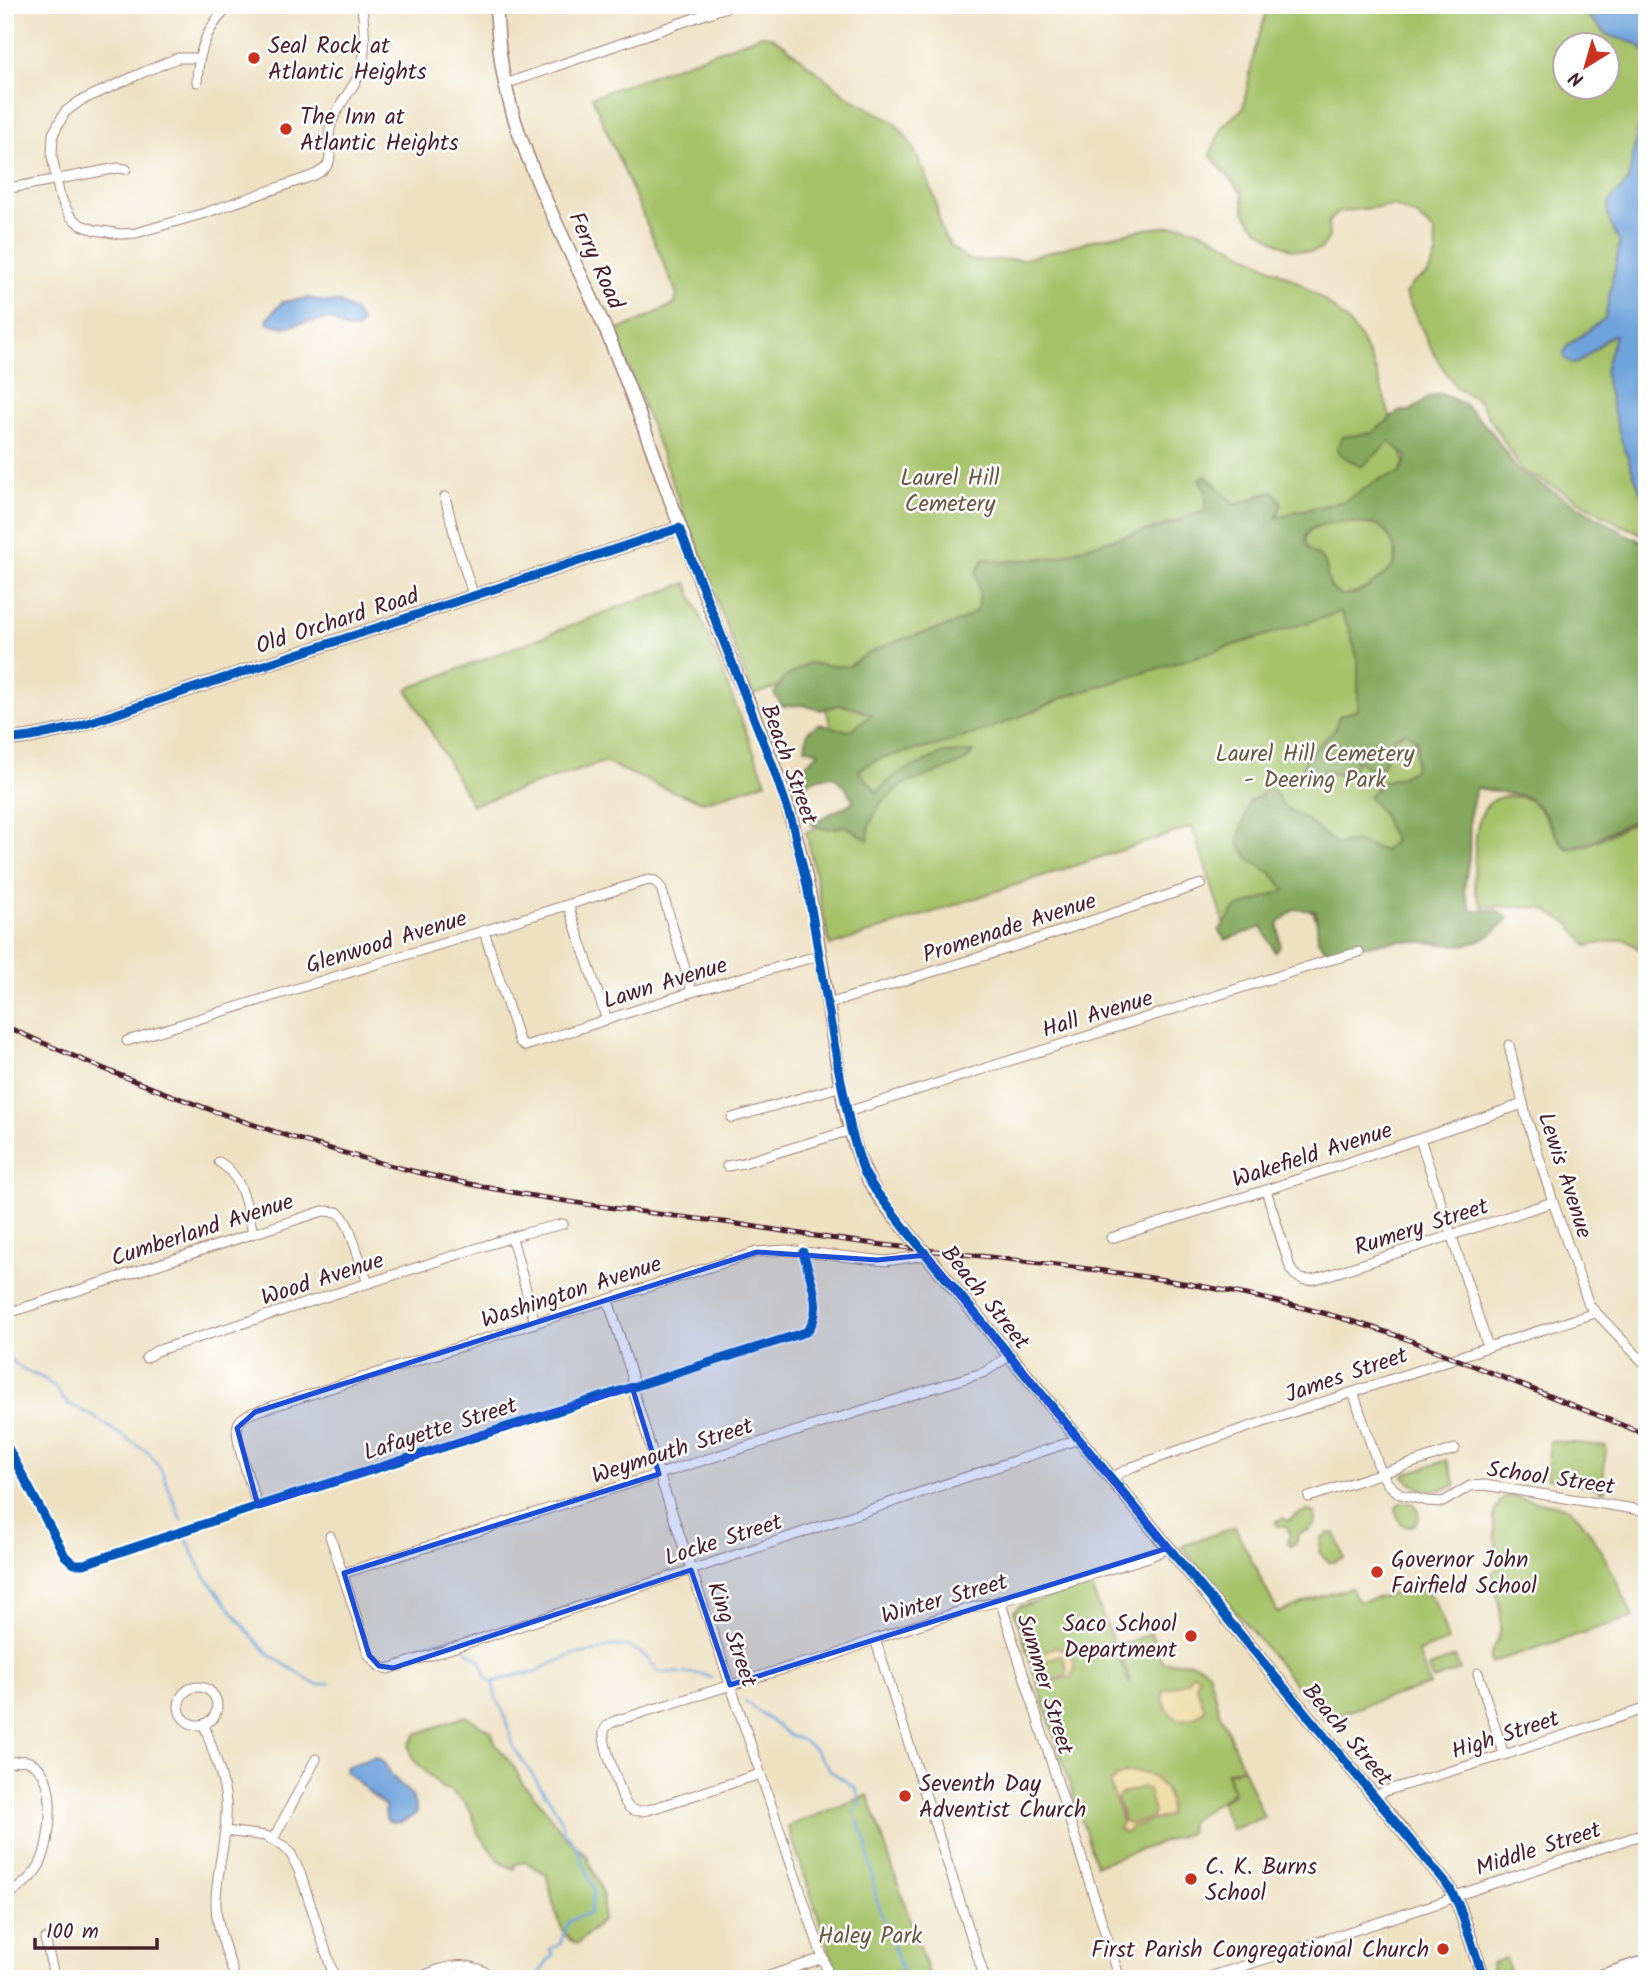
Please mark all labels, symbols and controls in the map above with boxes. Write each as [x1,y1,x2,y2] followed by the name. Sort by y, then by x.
[268,29,427,91] place label: Seal Rock at Atlantic Heights
[1550,32,1620,102] north arrow
[246,50,262,66] marker: Seal Rock at Atlantic Heights
[1563,62,1591,94] text: N
[300,100,459,162] place label: The Inn at Atlantic Heights
[278,121,294,137] marker: The Inn at Atlantic Heights
[558,206,633,316] street label: Ferry Road
[900,461,1000,523] park label: Laurel Hill Cemetery
[251,578,424,665] street label: Old Orchard Road
[750,699,827,831] street label: Beach Street
[1215,737,1415,799] park label: Laurel Hill Cemetery - Deering Park
[918,884,1101,974] street label: Promenade Avenue
[301,901,472,985] street label: Glenwood Avenue
[599,948,732,1020] street label: Lawn Avenue
[1038,981,1158,1049] street label: Hall Avenue
[1527,1108,1601,1243] street label: Lewis Avenue
[1228,1113,1397,1199] street label: Wakefield Avenue
[107,1184,299,1277] street label: Cumberland Avenue
[1350,1189,1494,1267] street label: Rumery Street
[931,1238,1039,1359] street label: Beach Street
[257,1243,389,1317] street label: Wood Avenue
[477,1247,667,1339] street label: Washington Avenue
[1280,1338,1414,1414] street label: James Street
[359,1388,523,1472] street label: Lafayette Street
[587,1409,759,1495] street label: Weymouth Street
[1484,1452,1618,1506] street label: School Street
[660,1505,788,1577] street label: Locke Street
[1391,1543,1537,1605] place label: Governor John Fairfield School
[877,1564,1013,1635] street label: Winter Street
[1369,1564,1385,1580] marker: Governor John Fairfield School
[696,1577,766,1693] street label: King Street
[1063,1607,1178,1669] place label: Saco School Department
[1006,1610,1083,1760] street label: Summer Street
[1183,1628,1199,1644] marker: Saco School Department
[1292,1675,1401,1796] street label: Beach Street
[1447,1701,1565,1770] street label: High Street
[919,1767,1086,1829] place label: Seventh Day Adventist Church
[897,1788,913,1804] marker: Seventh Day Adventist Church
[1471,1812,1607,1887] street label: Middle Street
[1205,1850,1317,1912] place label: C. K. Burns School
[1183,1871,1199,1887] marker: C. K. Burns School
[35,1907,158,1951] scale bar
[46,1916,99,1949] text: 100 m
[818,1919,922,1955] park label: Haley Park
[1091,1933,1429,1969] place label: First Parish Congregational Church
[1435,1941,1451,1957] marker: First Parish Congregational Church

